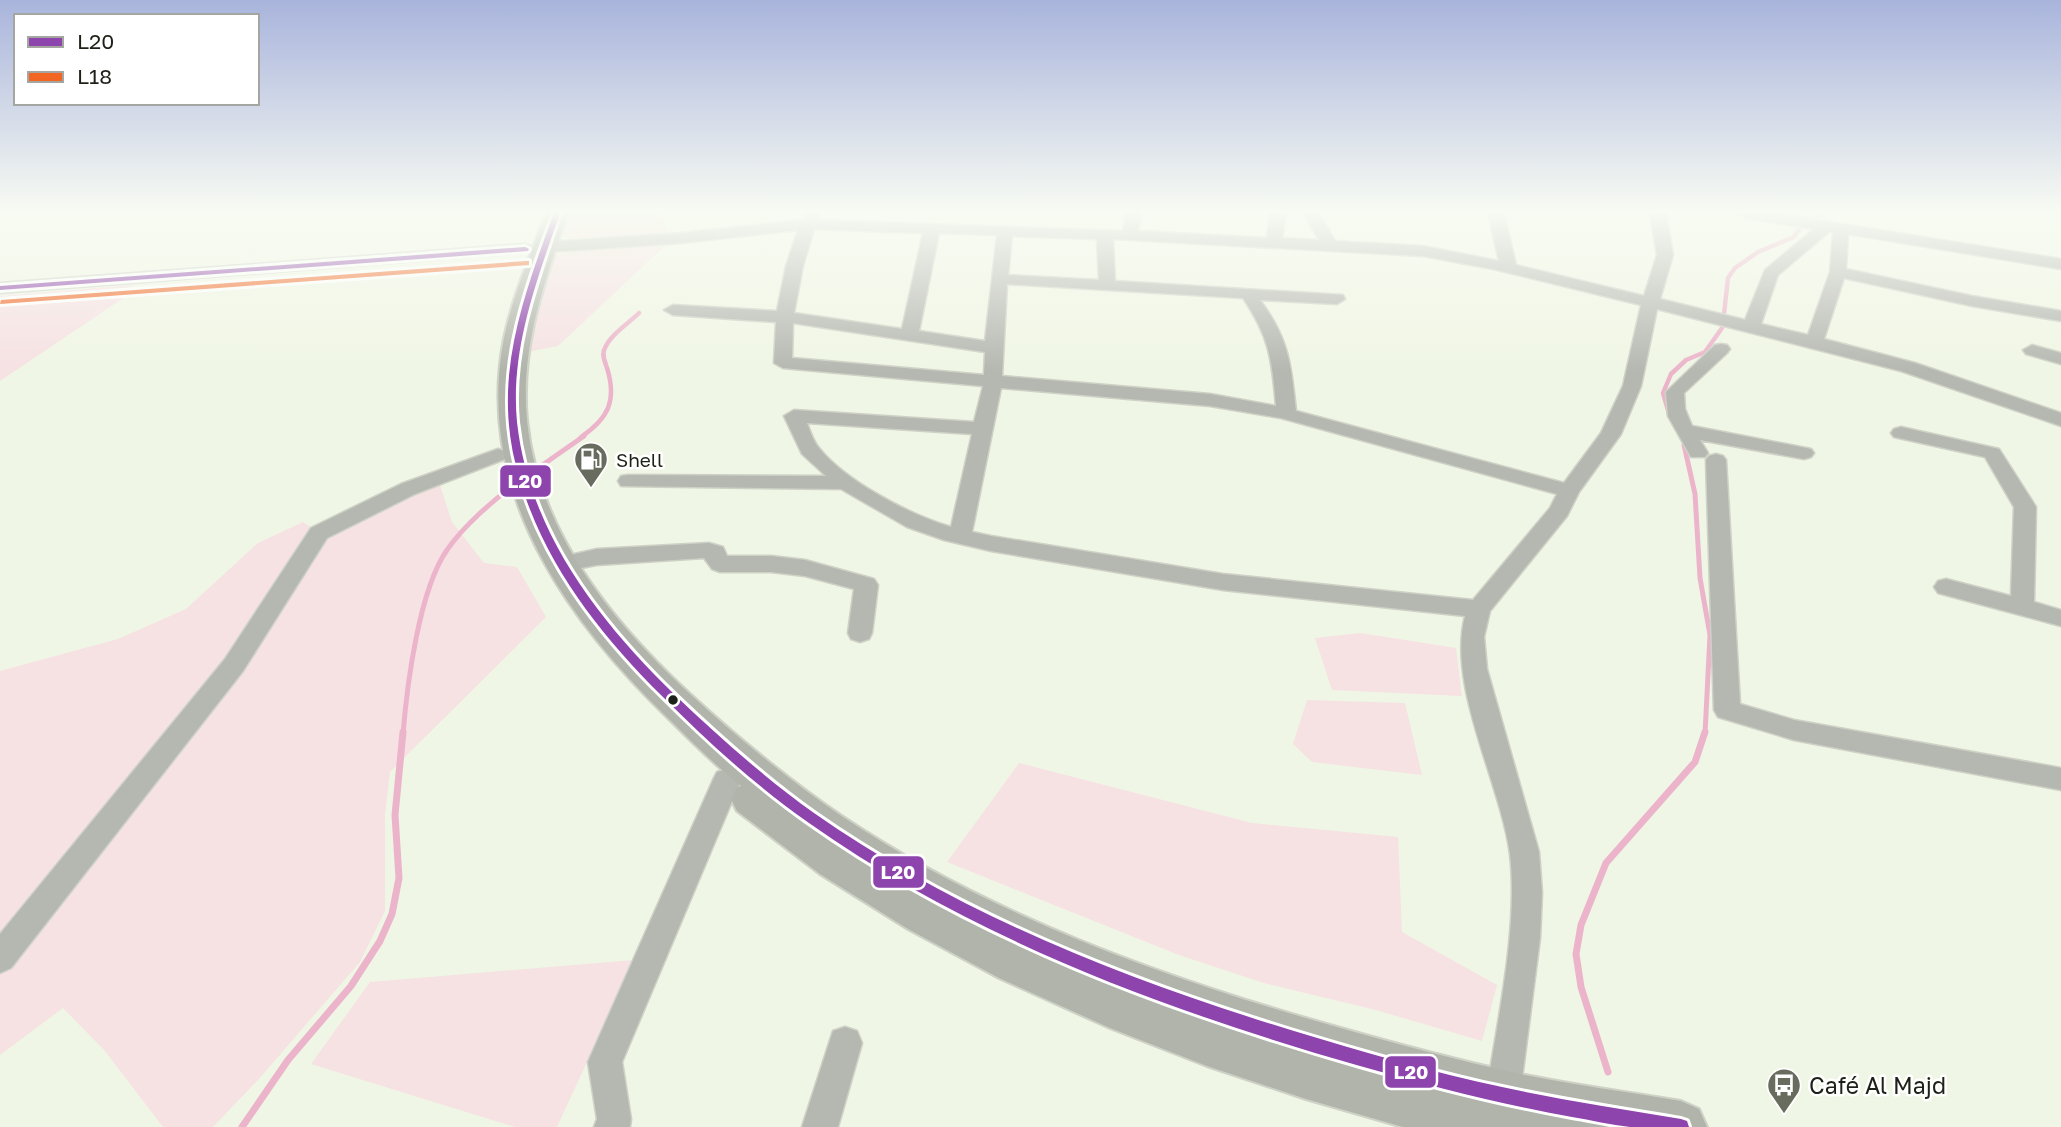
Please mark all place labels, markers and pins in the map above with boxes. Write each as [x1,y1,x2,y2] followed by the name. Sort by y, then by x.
[572,440,610,489] fuel station icon: Shell
[616,448,663,471] place label: Shell
[666,693,680,707] unlabelled marker
[1765,1066,1803,1115] bus stop icon: Café Al Majd
[1809,1071,1946,1099] place label: Café Al Majd

